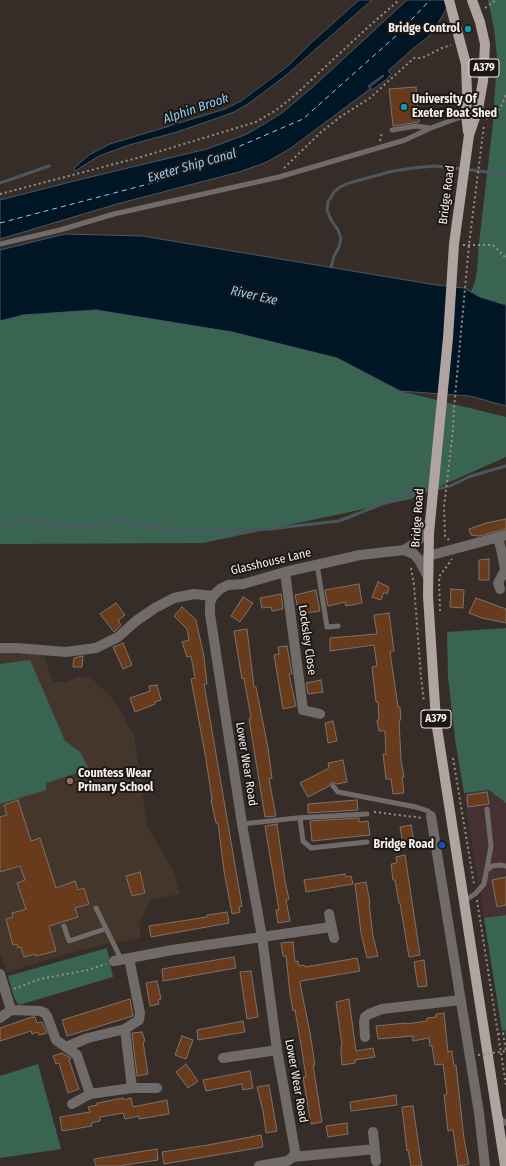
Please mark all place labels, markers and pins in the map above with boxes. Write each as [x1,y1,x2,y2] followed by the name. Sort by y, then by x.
[388,22,460,36] place label: Bridge Control
[463,24,473,34] marker: Bridge Control
[412,93,497,121] place label: University Of Exeter Boat Shed
[399,102,409,112] marker: University Of Exeter Boat Shed
[78,767,153,795] place label: Countess Wear Primary School
[65,776,75,786] marker: Countess Wear Primary School
[374,838,434,852] place label: Bridge Road
[437,840,447,850] marker: Bridge Road

